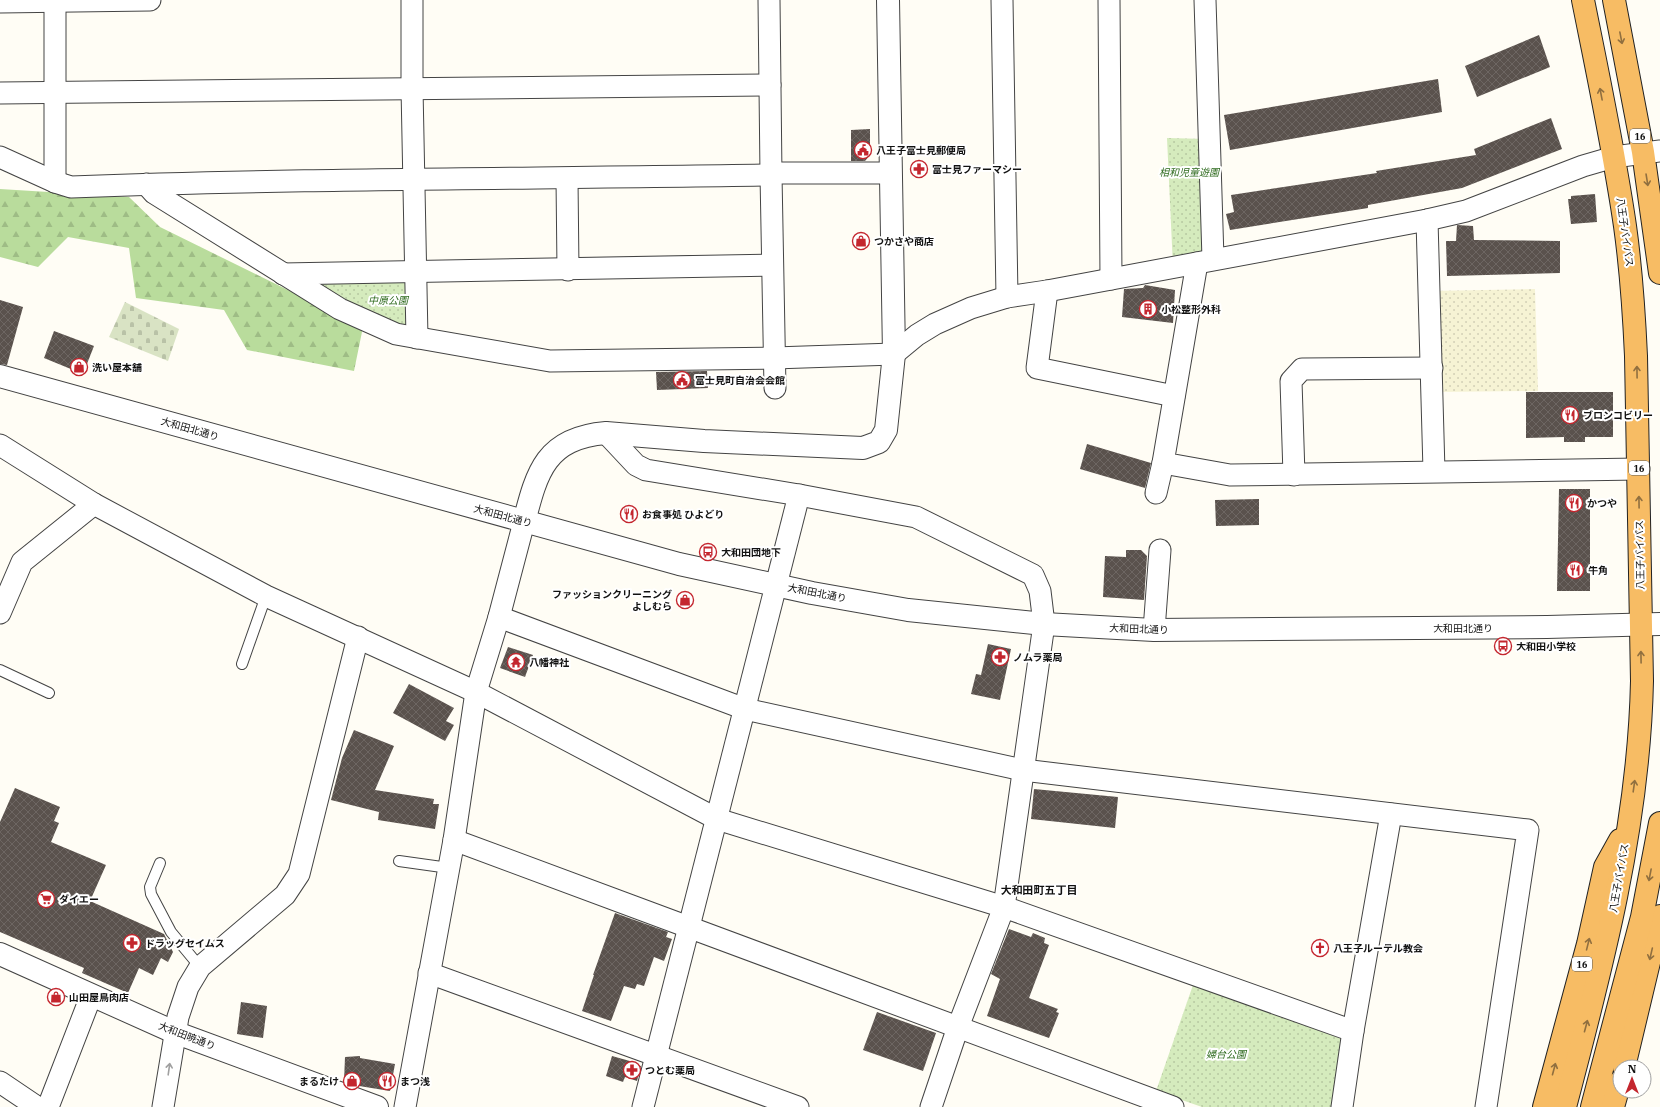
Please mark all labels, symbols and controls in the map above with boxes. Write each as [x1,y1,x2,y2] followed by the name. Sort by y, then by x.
[1618,31,1626,44] one-way arrow
[1597,88,1605,101] one-way arrow
[1630,129,1650,143] road number: 16
[853,140,873,160] public building icon: 八王子富士見郵便局
[876,144,966,157] place label: 八王子富士見郵便局
[909,159,929,179] pharmacy icon: 富士見ファーマシー
[932,163,1022,176] place label: 富士見ファーマシー
[1159,166,1221,179] park label: 相和児童遊園
[1643,173,1651,186] one-way arrow
[1614,197,1636,267] street label: 八王子バイパス
[851,231,871,251] shop icon: つかさや商店
[874,235,934,248] place label: つかさや商店
[368,294,410,307] park label: 中原公園
[1138,299,1158,319] building icon: 小松整形外科
[1161,303,1221,316] place label: 小松整形外科
[69,357,89,377] shop icon: 洗い屋本舗
[92,361,142,374] place label: 洗い屋本舗
[1633,366,1641,379] one-way arrow
[672,370,692,390] public building icon: 富士見町自治会会館
[695,374,785,387] place label: 富士見町自治会会館
[1560,405,1580,425] restaurant icon: ブロンコビリー
[1583,409,1653,422] place label: ブロンコビリー
[159,414,221,444] street label: 大和田北通り
[1629,461,1649,475] road number: 16
[1564,493,1584,513] restaurant icon: かつや
[1635,496,1643,509] one-way arrow
[1587,497,1617,510] place label: かつや
[472,502,534,530] street label: 大和田北通り
[619,504,639,524] restaurant icon: お食事処 ひよどり
[642,508,724,521] place label: お食事処 ひよどり
[1633,520,1647,590] street label: 八王子バイパス
[698,542,718,562] bus stop icon: 大和田団地下
[721,546,781,559] place label: 大和田団地下
[1565,560,1585,580] restaurant icon: 牛角
[1588,564,1608,577] place label: 牛角
[786,581,848,605] street label: 大和田北通り
[552,588,672,613] place label: ファッションクリーニング よしむら
[675,590,695,610] shop icon: ファッションクリーニング よしむら
[1109,621,1169,637] street label: 大和田北通り
[1433,622,1493,635] street label: 大和田北通り
[1493,636,1513,656] bus stop icon: 大和田小学校
[1516,640,1576,653] place label: 大和田小学校
[990,647,1010,667] pharmacy icon: ノムラ薬局
[1013,651,1063,664] place label: ノムラ薬局
[1637,651,1645,664] one-way arrow
[506,652,526,672] temple icon: 八幡神社
[529,656,570,669] place label: 八幡神社
[1630,780,1638,793] one-way arrow
[1607,842,1631,914] street label: 八王子バイパス
[1646,868,1654,881] one-way arrow
[1001,883,1078,897] district label: 大和田町五丁目
[36,889,56,909] supermarket icon: ダイエー
[59,893,99,906] place label: ダイエー
[122,933,142,953] pharmacy icon: ドラッグセイムス
[145,937,225,950] place label: ドラッグセイムス
[1310,938,1330,958] church icon: 八王子ルーテル教会
[1584,938,1592,951] one-way arrow
[1333,942,1423,955] place label: 八王子ルーテル教会
[1647,947,1655,960] one-way arrow
[1572,957,1592,971] road number: 16
[46,987,66,1007] shop icon: 山田屋鳥肉店
[69,991,129,1004] place label: 山田屋鳥肉店
[157,1019,217,1053] street label: 大和田暁通り
[1583,1020,1591,1033] one-way arrow
[1206,1048,1248,1061] park label: 婦台公園
[1612,1059,1652,1099] north arrow
[622,1060,642,1080] pharmacy icon: つとむ薬局
[1628,1062,1637,1076] text: N
[165,1063,173,1076] one-way arrow
[1550,1063,1558,1076] one-way arrow
[645,1064,695,1077] place label: つとむ薬局
[342,1071,362,1091] shop icon: まるたけ
[377,1071,397,1091] restaurant icon: まつ浅
[299,1075,339,1088] place label: まるたけ
[400,1075,430,1088] place label: まつ浅

